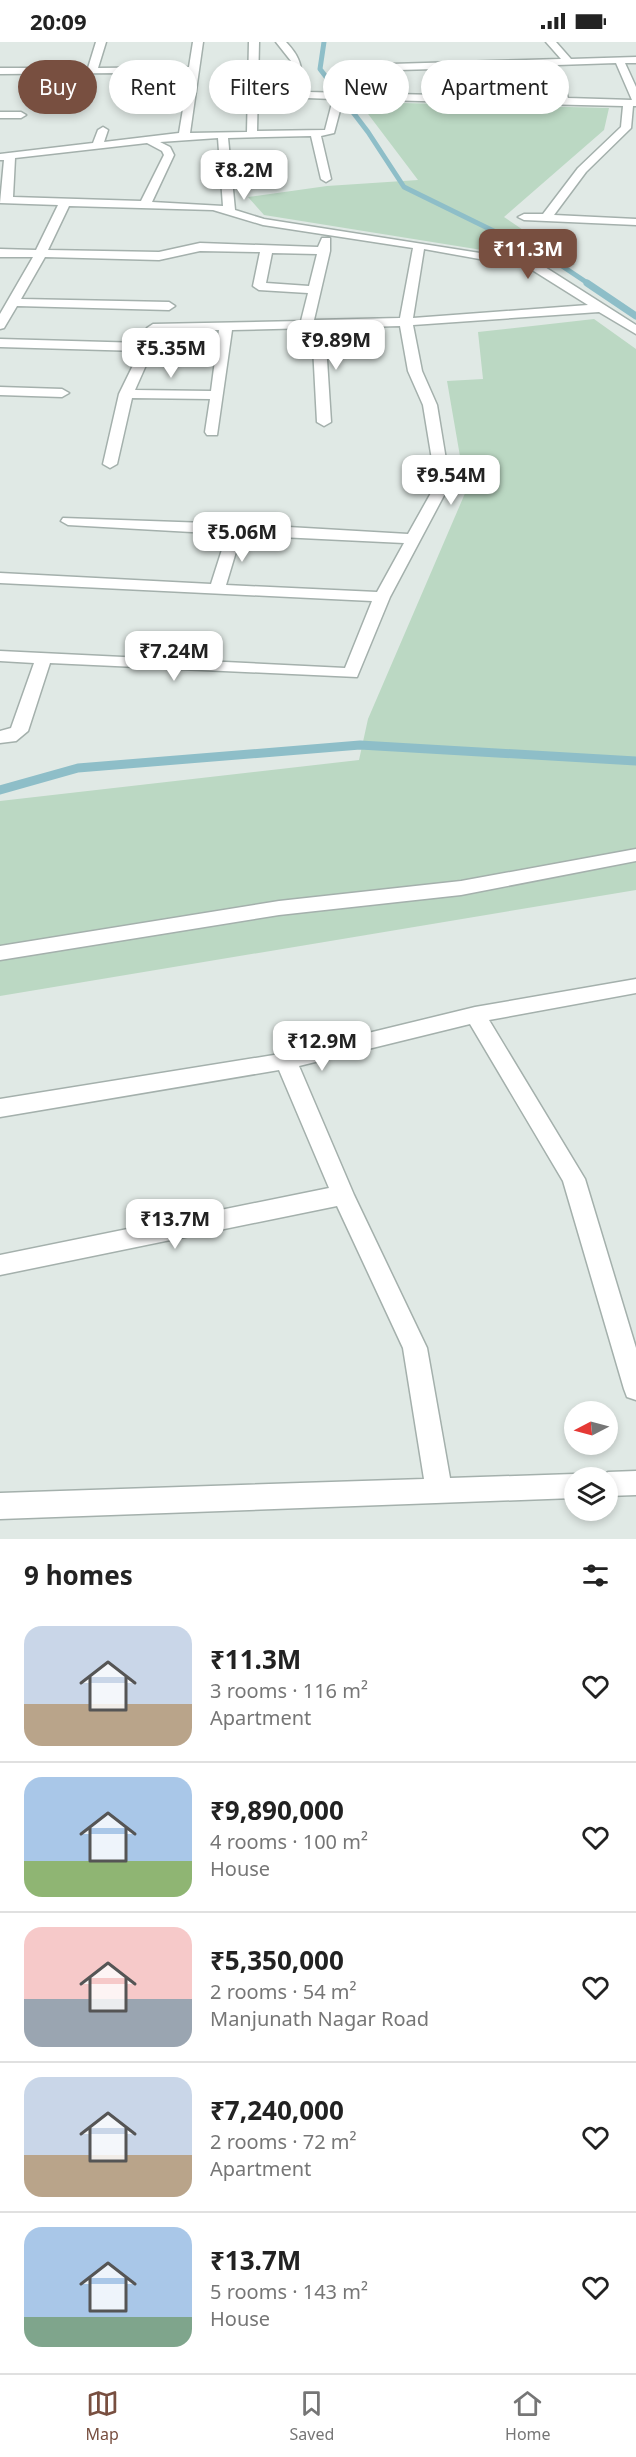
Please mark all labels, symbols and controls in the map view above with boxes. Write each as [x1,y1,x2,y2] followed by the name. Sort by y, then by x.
[30,6,87,36] text: 20:09
[18,60,97,114] chip: Buy
[109,60,197,114] chip: Rent
[209,60,311,114] chip: Filters
[323,60,409,114] chip: New
[421,60,569,114] chip: Apartment
[202,150,286,201] pin: ₹8.2M
[215,156,273,183] text: ₹8.2M
[479,229,577,280] pin: ₹11.3M
[493,235,563,262] text: ₹11.3M
[287,320,385,371] pin: ₹9.89M
[301,326,371,353] text: ₹9.89M
[122,328,220,379] pin: ₹5.35M
[136,334,206,361] text: ₹5.35M
[402,455,500,506] pin: ₹9.54M
[416,461,486,488] text: ₹9.54M
[193,512,291,563] pin: ₹5.06M
[207,518,277,545] text: ₹5.06M
[125,631,223,682] pin: ₹7.24M
[139,637,209,664] text: ₹7.24M
[273,1021,371,1072] pin: ₹12.9M
[287,1027,357,1054] text: ₹12.9M
[126,1199,224,1250] pin: ₹13.7M
[140,1205,210,1232] text: ₹13.7M
[564,1401,618,1455] north arrow
[564,1401,618,1521] map controls
[564,1467,618,1521] button: layers
[24,1557,133,1593] text: 9 homes
[579,1559,612,1592] icon: filters
[210,1641,301,1677] text: ₹11.3M
[72,1650,144,1722] icon: home
[579,1670,612,1703] icon: heart
[210,1677,368,1704] text: 3 rooms · 116 m²
[210,1704,311,1731] text: Apartment
[210,1792,344,1828] text: ₹9,890,000
[72,1801,144,1873] icon: home
[579,1821,612,1854] icon: heart
[210,1828,368,1855] text: 4 rooms · 100 m²
[210,1855,270,1882] text: House
[210,1942,344,1978] text: ₹5,350,000
[72,1951,144,2023] icon: home
[579,1971,612,2004] icon: heart
[210,1978,357,2005] text: 2 rooms · 54 m²
[210,2005,429,2032] text: Manjunath Nagar Road
[210,2092,344,2128] text: ₹7,240,000
[72,2101,144,2173] icon: home
[579,2121,612,2154] icon: heart
[210,2128,357,2155] text: 2 rooms · 72 m²
[210,2155,311,2182] text: Apartment
[210,2242,301,2278] text: ₹13.7M
[72,2251,144,2323] icon: home
[579,2271,612,2304] icon: heart
[210,2278,368,2305] text: 5 rooms · 143 m²
[210,2305,270,2332] text: House
[85,2387,119,2445] tab: Map
[290,2387,334,2445] tab: Saved
[505,2387,551,2445] tab: Home

